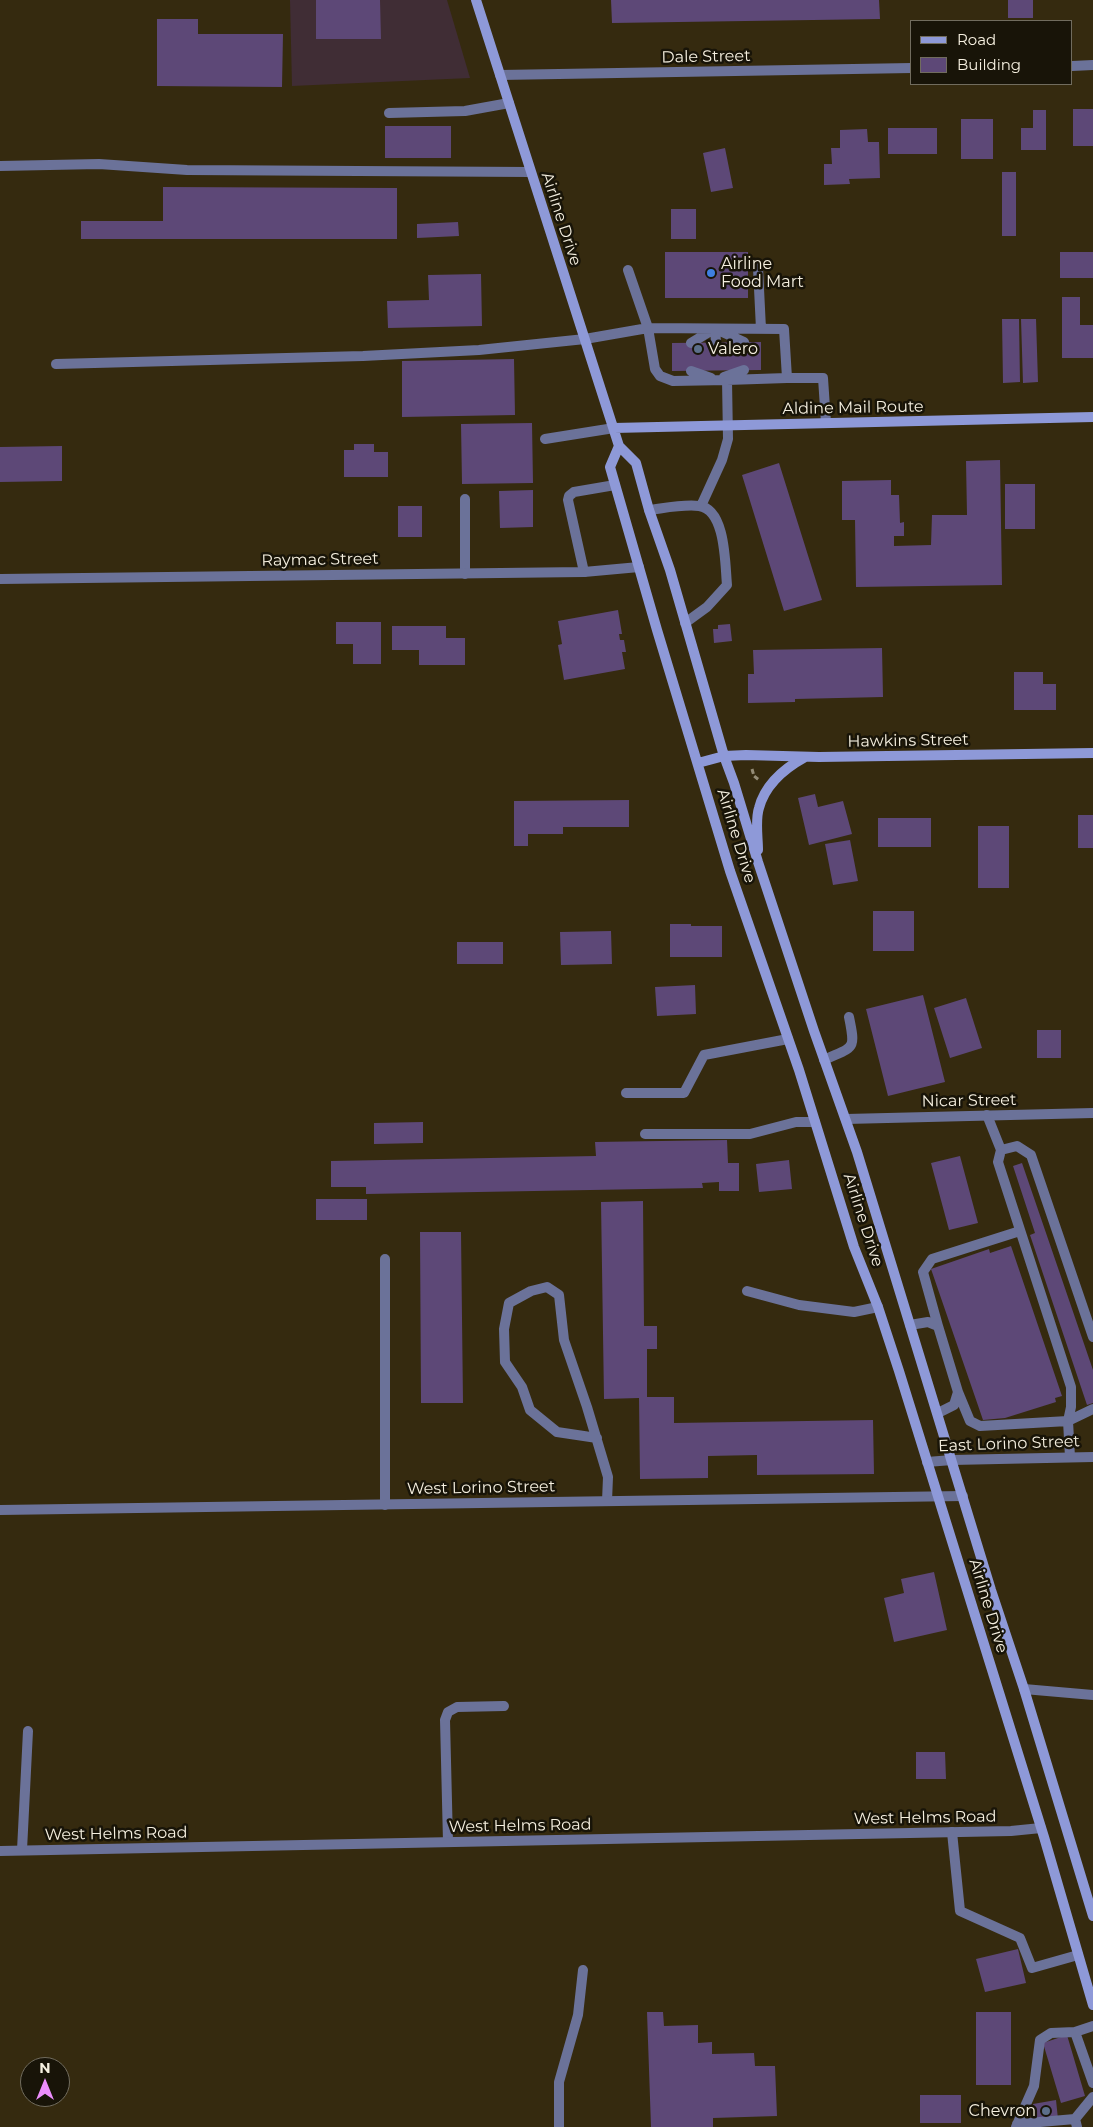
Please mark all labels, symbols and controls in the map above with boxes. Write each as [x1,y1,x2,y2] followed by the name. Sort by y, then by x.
[910,20,1073,85] legend
[957,30,996,49] text: Road
[661,47,751,67] street label: Dale Street
[957,55,1021,74] text: Building
[537,170,585,268] street label: Airline Drive
[721,254,804,292] place label: Airline Food Mart
[705,267,717,279] marker: Airline Food Mart
[708,339,758,359] place label: Valero
[692,343,704,355] marker: Valero
[782,397,924,419] street label: Aldine Mail Route
[261,549,379,571] street label: Raymac Street
[847,730,969,752] street label: Hawkins Street
[713,787,759,885] street label: Airline Drive
[921,1091,1017,1111] street label: Nicar Street
[839,1171,887,1269] street label: Airline Drive
[938,1432,1080,1456] street label: East Lorino Street
[407,1477,555,1499] street label: West Lorino Street
[965,1557,1011,1655] street label: Airline Drive
[853,1807,997,1829] street label: West Helms Road
[448,1815,592,1837] street label: West Helms Road
[44,1823,188,1845] street label: West Helms Road
[20,2057,70,2107] north arrow
[39,2059,51,2077] text: N
[969,2101,1036,2121] place label: Chevron
[1040,2105,1052,2117] marker: Chevron

